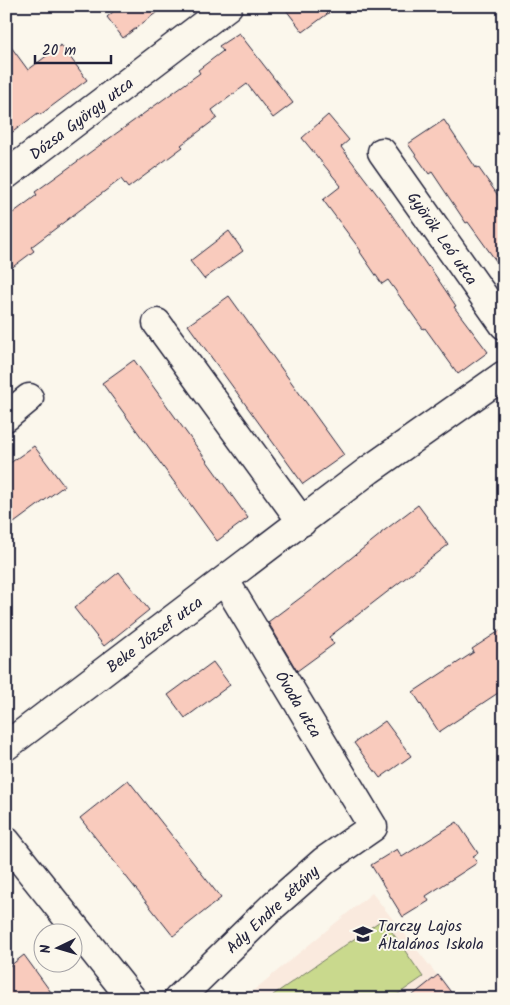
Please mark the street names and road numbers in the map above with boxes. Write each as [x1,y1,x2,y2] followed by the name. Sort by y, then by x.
[24,72,139,167] street label: Dózsa György utca
[400,187,483,291] street label: Györök Leó utca
[101,591,208,680] street label: Beke József utca
[268,667,328,743] street label: Óvoda utca
[221,860,326,960] street label: Ady Endre sétány

